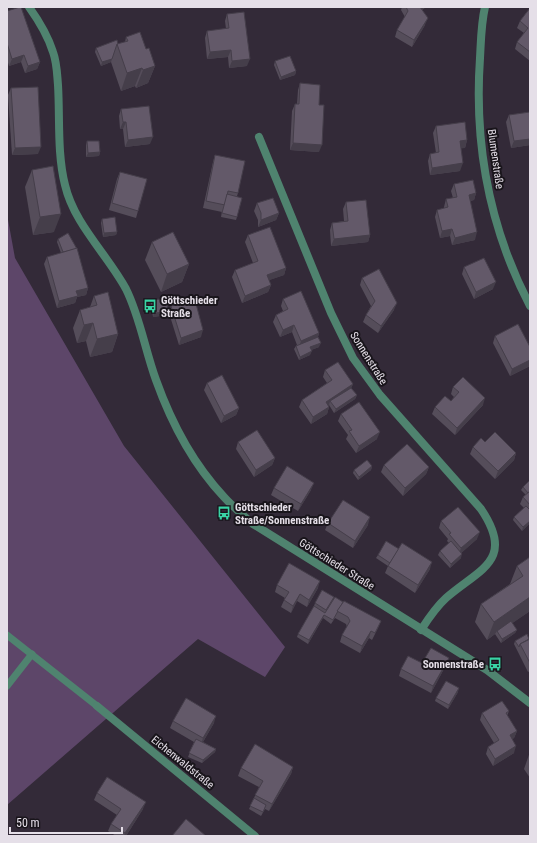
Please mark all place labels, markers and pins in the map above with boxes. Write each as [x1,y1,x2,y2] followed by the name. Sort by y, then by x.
[161,294,218,320] place label: Göttschieder Straße
[142,298,158,314] bus stop icon: Göttschieder Straße
[235,501,329,527] place label: Göttschieder Straße/Sonnenstraße
[216,505,232,521] bus stop icon: Göttschieder Straße/Sonnenstraße
[487,656,503,672] bus stop icon: Sonnenstraße
[423,658,484,671] place label: Sonnenstraße

